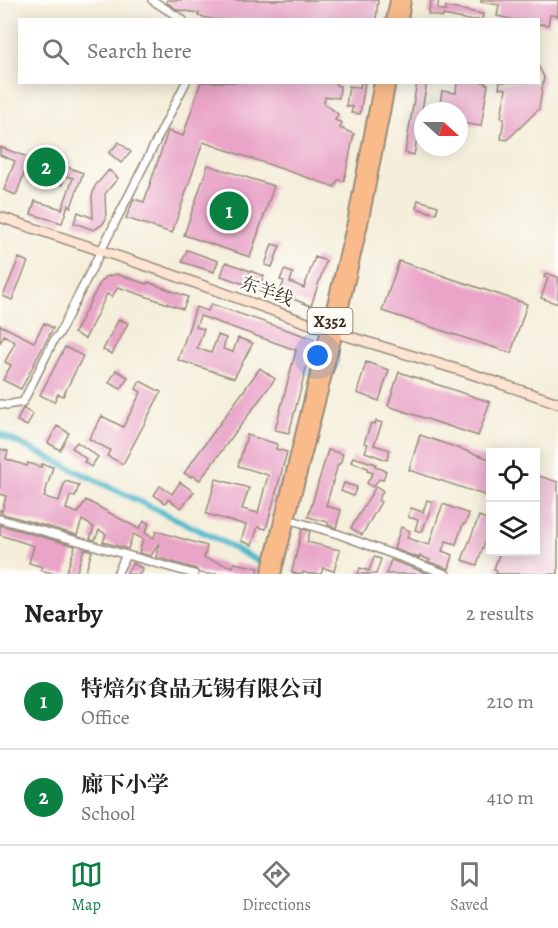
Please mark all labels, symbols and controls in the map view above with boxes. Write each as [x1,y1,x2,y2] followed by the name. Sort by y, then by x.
[18,18,540,84] search box
[39,35,72,68] icon: search
[87,36,192,66] text: Search here
[414,102,468,156] north arrow
[26,144,66,190] pin: 2
[210,188,248,234] pin: 1
[238,270,296,312] street label: 东羊线
[308,308,352,334] road number: X352
[303,341,332,370] your location
[486,448,540,556] map controls
[486,448,540,502] button: locate
[486,502,540,556] button: layers
[24,596,103,631] text: Nearby
[466,600,534,627] text: 2 results
[81,674,323,704] text: 特焙尔食品无锡有限公司
[40,688,47,715] text: 1
[486,688,534,715] text: 210 m
[81,704,130,731] text: Office
[81,770,169,800] text: 廊下小学
[39,784,48,811] text: 2
[487,784,534,811] text: 410 m
[81,800,135,827] text: School
[70,858,103,916] tab: Map
[242,858,311,916] tab: Directions
[450,858,488,916] tab: Saved

